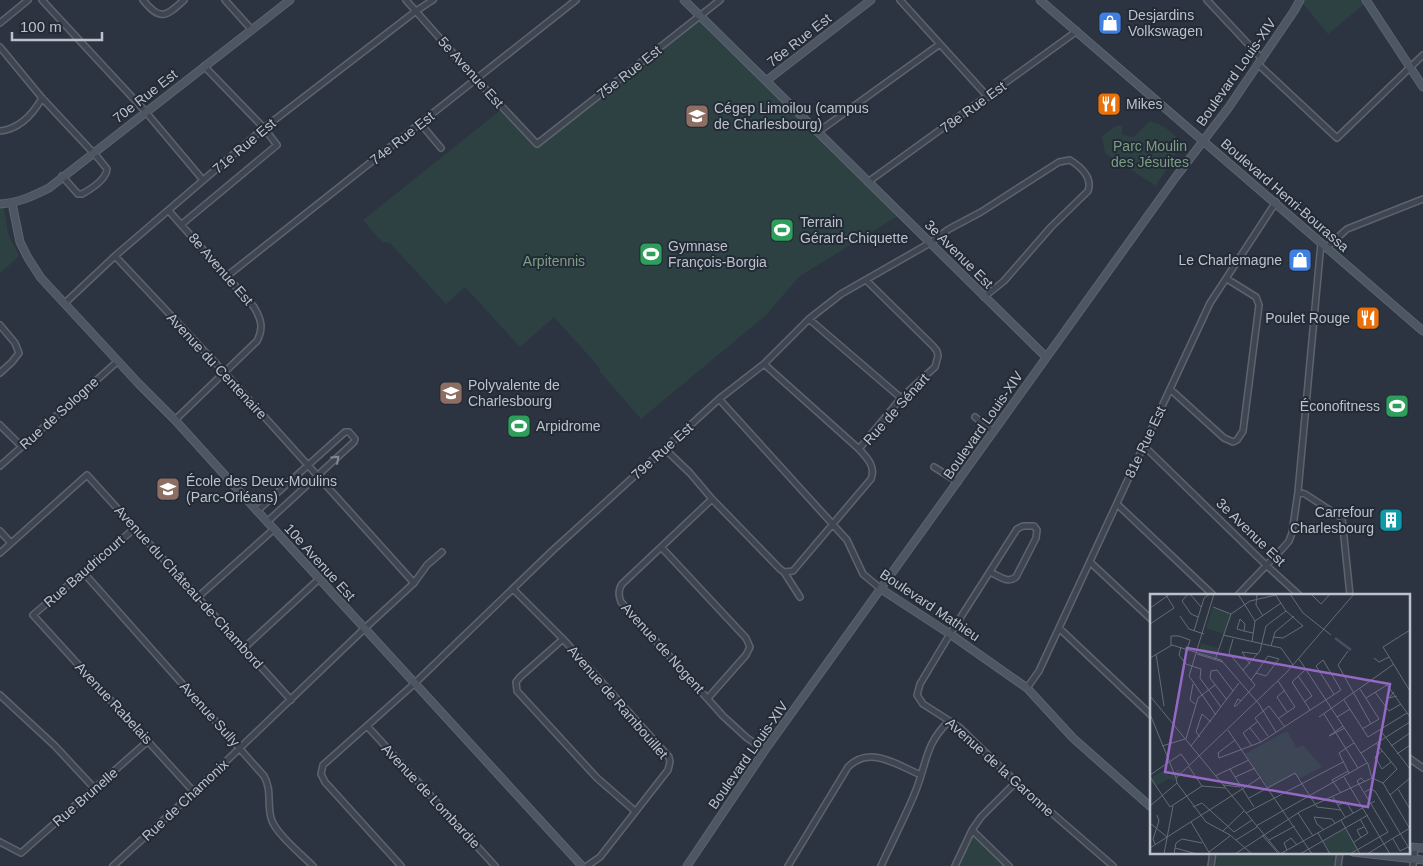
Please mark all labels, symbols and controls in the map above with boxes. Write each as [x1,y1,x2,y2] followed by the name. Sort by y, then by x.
[1128,7,1203,39] place label: Desjardins Volkswagen
[12,10,102,42] scale bar
[764,10,834,70] street label: 76e Rue Est
[1097,10,1123,36] shop icon: Desjardins Volkswagen
[1193,15,1280,129] street label: Boulevard Louis-XIV
[20,18,62,35] text: 100 m
[435,33,507,111] street label: 5e Avenue Est
[594,42,664,102] street label: 75e Rue Est
[110,66,180,126] street label: 70e Rue Est
[937,78,1009,136] street label: 78e Rue Est
[1096,91,1122,117] restaurant icon: Mikes
[1126,96,1163,112] place label: Mikes
[714,100,869,132] place label: Cégep Limoilou (campus de Charlesbourg)
[684,103,710,129] school or university icon: Cégep Limoilou (campus de Charlesbourg)
[367,108,437,168] street label: 74e Rue Est
[209,115,279,177] street label: 71e Rue Est
[1218,135,1352,255] street label: Boulevard Henri-Bourassa
[1111,138,1189,170] park label: Parc Moulin des Jésuites
[800,214,908,246] place label: Terrain Gérard-Chiquette
[769,217,795,243] sports icon: Terrain Gérard-Chiquette
[922,217,997,292] street label: 3e Avenue Est
[185,230,257,308] street label: 8e Avenue Est
[668,238,767,270] place label: Gymnase François-Borgia
[638,241,664,267] sports icon: Gymnase François-Borgia
[1287,247,1313,273] shop icon: Le Charlemagne
[1178,252,1282,268] place label: Le Charlemagne
[523,253,585,269] park label: Arpitennis
[1355,305,1381,331] restaurant icon: Poulet Rouge
[164,310,270,422] street label: Avenue du Centenaire
[1265,310,1350,326] place label: Poulet Rouge
[940,368,1027,482] street label: Boulevard Louis-XIV
[860,370,932,448] street label: Rue de Sénart
[16,373,102,453] street label: Rue de Sologne
[468,377,560,409] place label: Polyvalente de Charlesbourg
[438,380,464,406] school or university icon: Polyvalente de Charlesbourg
[1384,393,1410,419] sports icon: Éconofitness
[1300,398,1380,414] place label: Éconofitness
[1121,404,1169,480] street label: 81e Rue Est
[506,413,532,439] sports icon: Arpidrome
[536,418,601,434] place label: Arpidrome
[628,419,696,483] street label: 79e Rue Est
[331,456,340,465] one-way arrow
[186,473,337,505] place label: École des Deux-Moulins (Parc-Orléans)
[155,476,181,502] school or university icon: École des Deux-Moulins (Parc-Orléans)
[1213,495,1289,569] street label: 3e Avenue Est
[112,502,266,672] street label: Avenue du Château-de-Chambord
[1290,504,1374,536] place label: Carrefour Charlesbourg
[1378,507,1404,533] building icon: Carrefour Charlesbourg
[281,520,359,604] street label: 10e Avenue Est
[41,532,128,610] street label: Rue Baudricourt
[877,566,983,644] street label: Boulevard Mathieu
[1150,594,1410,854] inset map
[618,600,708,696] street label: Avenue de Nogent
[565,642,672,762] street label: Avenue de Rambouillet
[72,659,156,747] street label: Avenue Rabelais
[177,678,243,750] street label: Avenue Sully
[705,698,792,812] street label: Boulevard Louis-XIV
[943,714,1057,820] street label: Avenue de la Garonne
[379,741,484,852] street label: Avenue de Lombardie
[139,756,231,844] street label: Rue de Chamonix
[49,764,121,830] street label: Rue Brunelle

